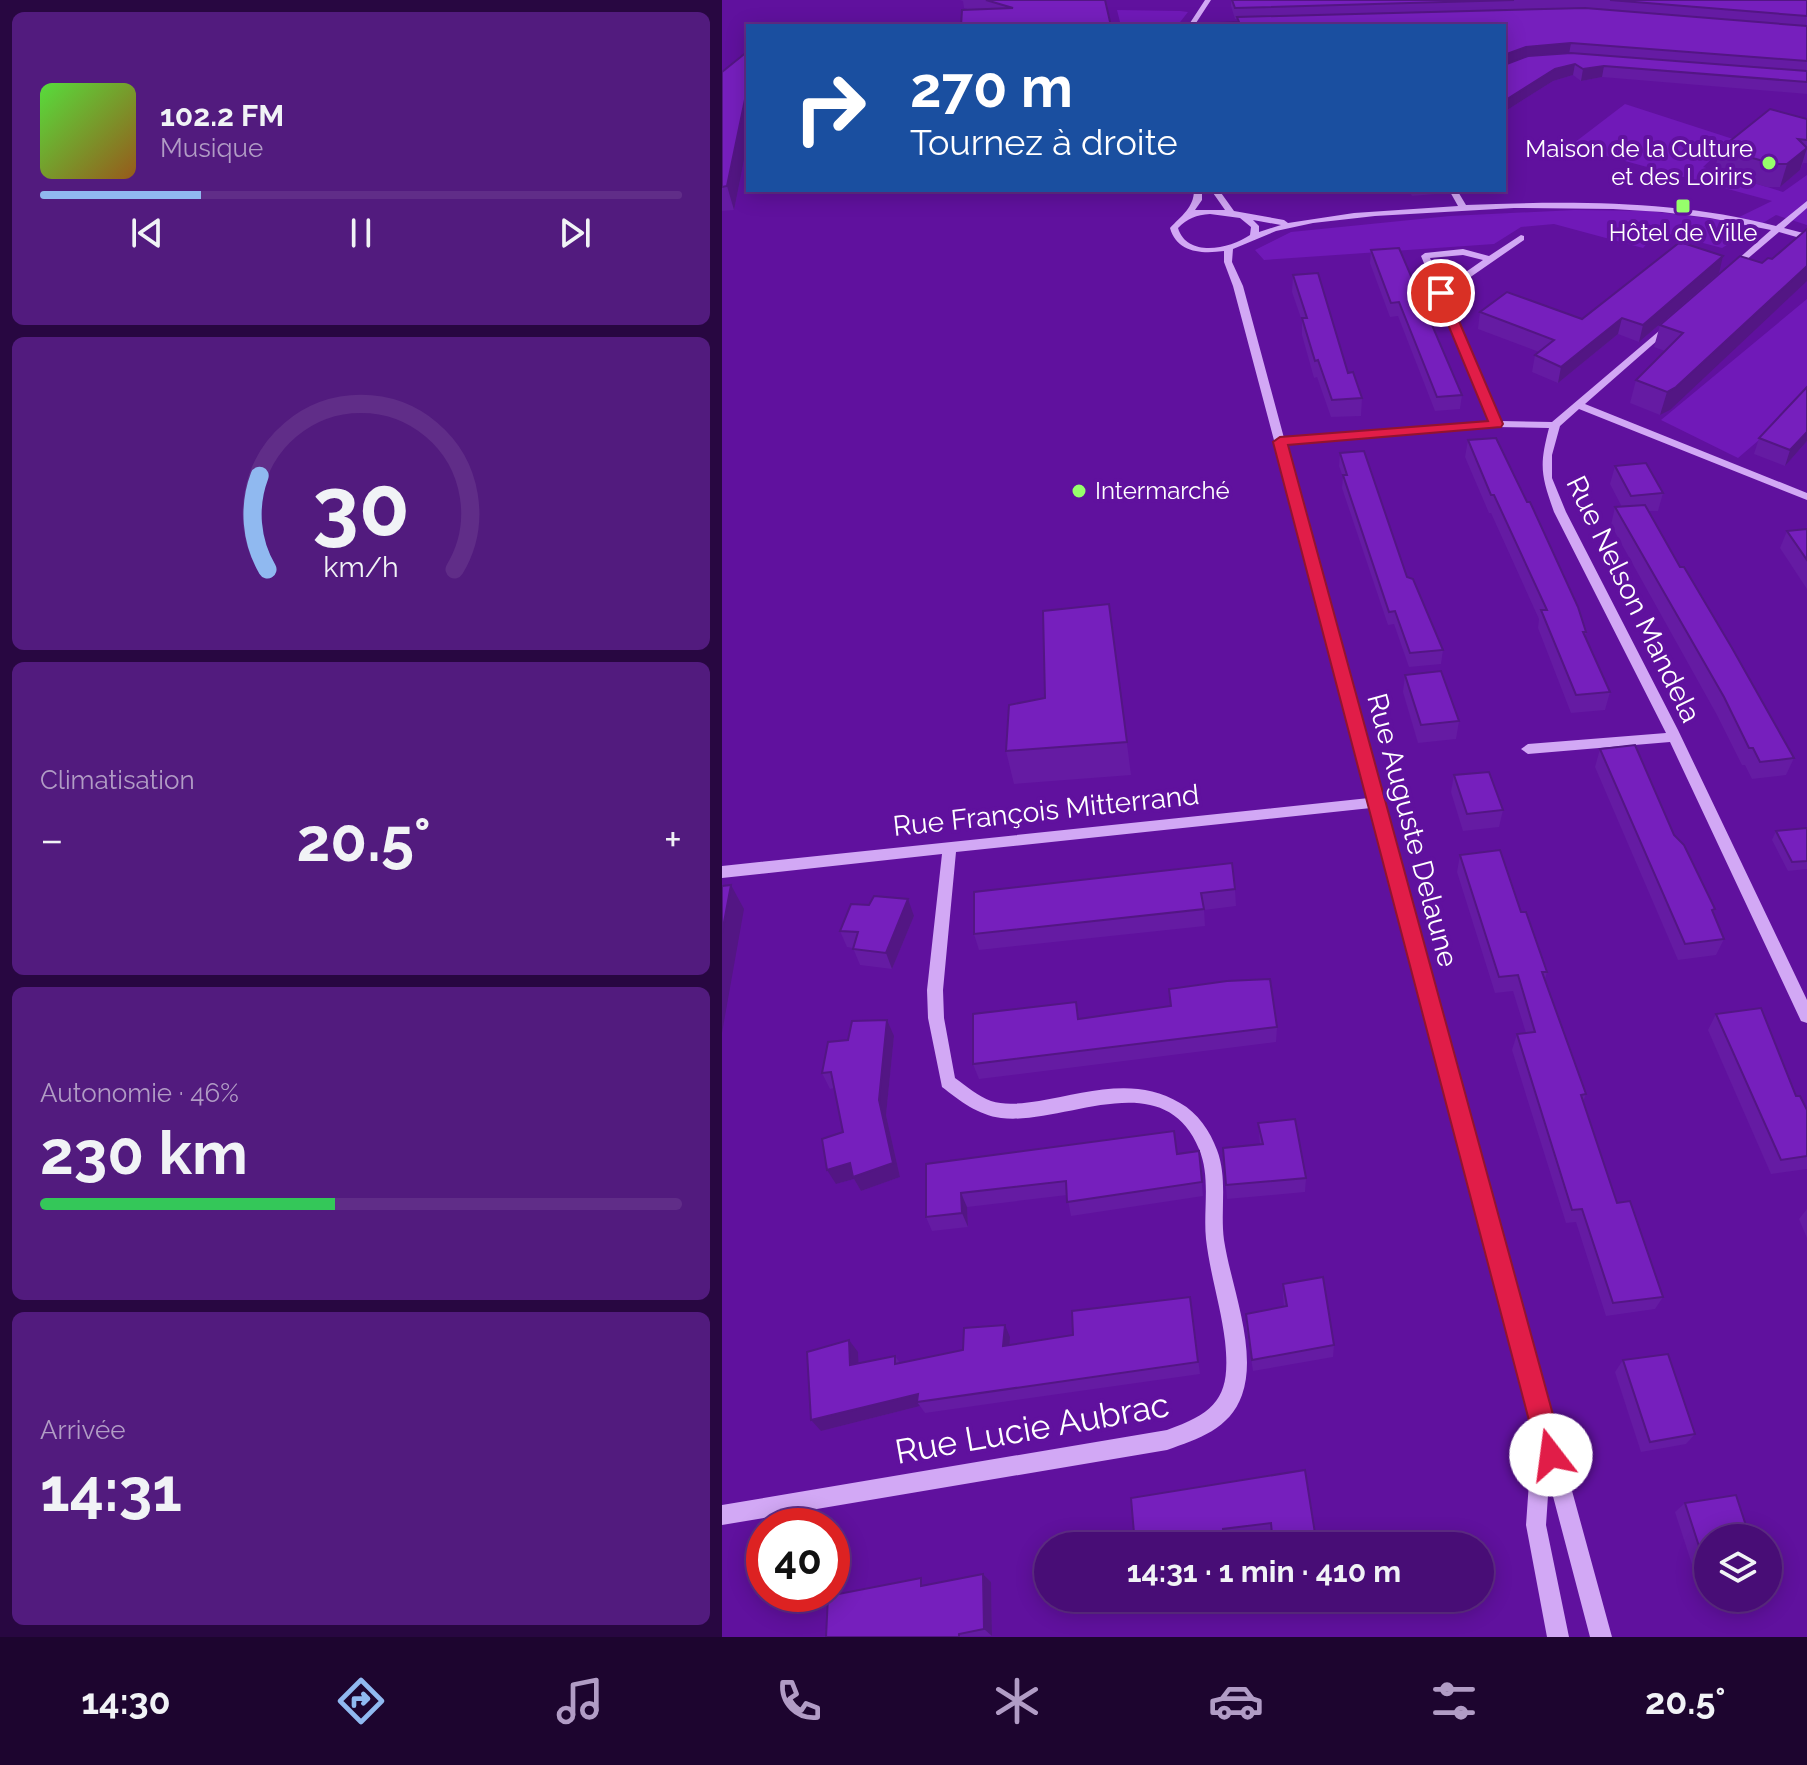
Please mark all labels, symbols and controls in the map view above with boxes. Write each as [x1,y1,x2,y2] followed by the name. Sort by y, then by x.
[910,54,1073,120] text: 270 m
[778,56,882,160] icon: right
[160,98,284,133] text: 102.2 FM
[910,121,1178,163] text: Tournez à droite
[160,133,263,163] text: Musique
[1525,134,1753,191] place label: Maison de la Culture et des Loirirs
[1760,154,1778,172] marker: Maison de la Culture et des Loirirs
[1674,197,1692,215] marker: Hôtel de Ville
[125,211,169,255] icon: previous
[339,211,383,255] icon: pause
[553,211,597,255] icon: next
[1609,218,1757,247] place label: Hôtel de Ville
[1407,259,1475,327] pin
[1419,271,1463,315] icon: arrive
[312,457,410,554] text: 30
[1560,471,1708,728] street label: Rue Nelson Mandela
[1095,476,1230,505] place label: Intermarché
[1070,482,1088,500] marker: Intermarché
[323,550,399,584] text: km/h
[1360,690,1465,970] street label: Rue Auguste Delaune
[40,765,195,795] text: Climatisation
[891,778,1201,843] street label: Rue François Mitterrand
[296,805,431,875] text: 20.5°
[40,814,64,865] text: −
[664,814,682,865] text: +
[40,1078,239,1108] text: Autonomie · 46%
[40,1118,248,1188] text: 230 km
[892,1384,1172,1472] street label: Rue Lucie Aubrac
[1509,1413,1593,1497] position arrow
[40,1415,125,1445] text: Arrivée
[40,1455,182,1525] text: 14:31
[746,1508,850,1612] speed limit sign: 40
[1694,1524,1782,1612] map controls
[1694,1524,1782,1612] button: layers
[1127,1554,1401,1589] text: 14:31 · 1 min · 410 m
[333,1673,389,1729] icon: directions
[552,1673,608,1729] icon: music
[771,1673,827,1729] icon: phone
[989,1673,1045,1729] icon: climate
[1208,1673,1264,1729] icon: car
[1426,1673,1482,1729] icon: filters
[81,1680,171,1722] text: 14:30
[1645,1680,1726,1722] text: 20.5°

